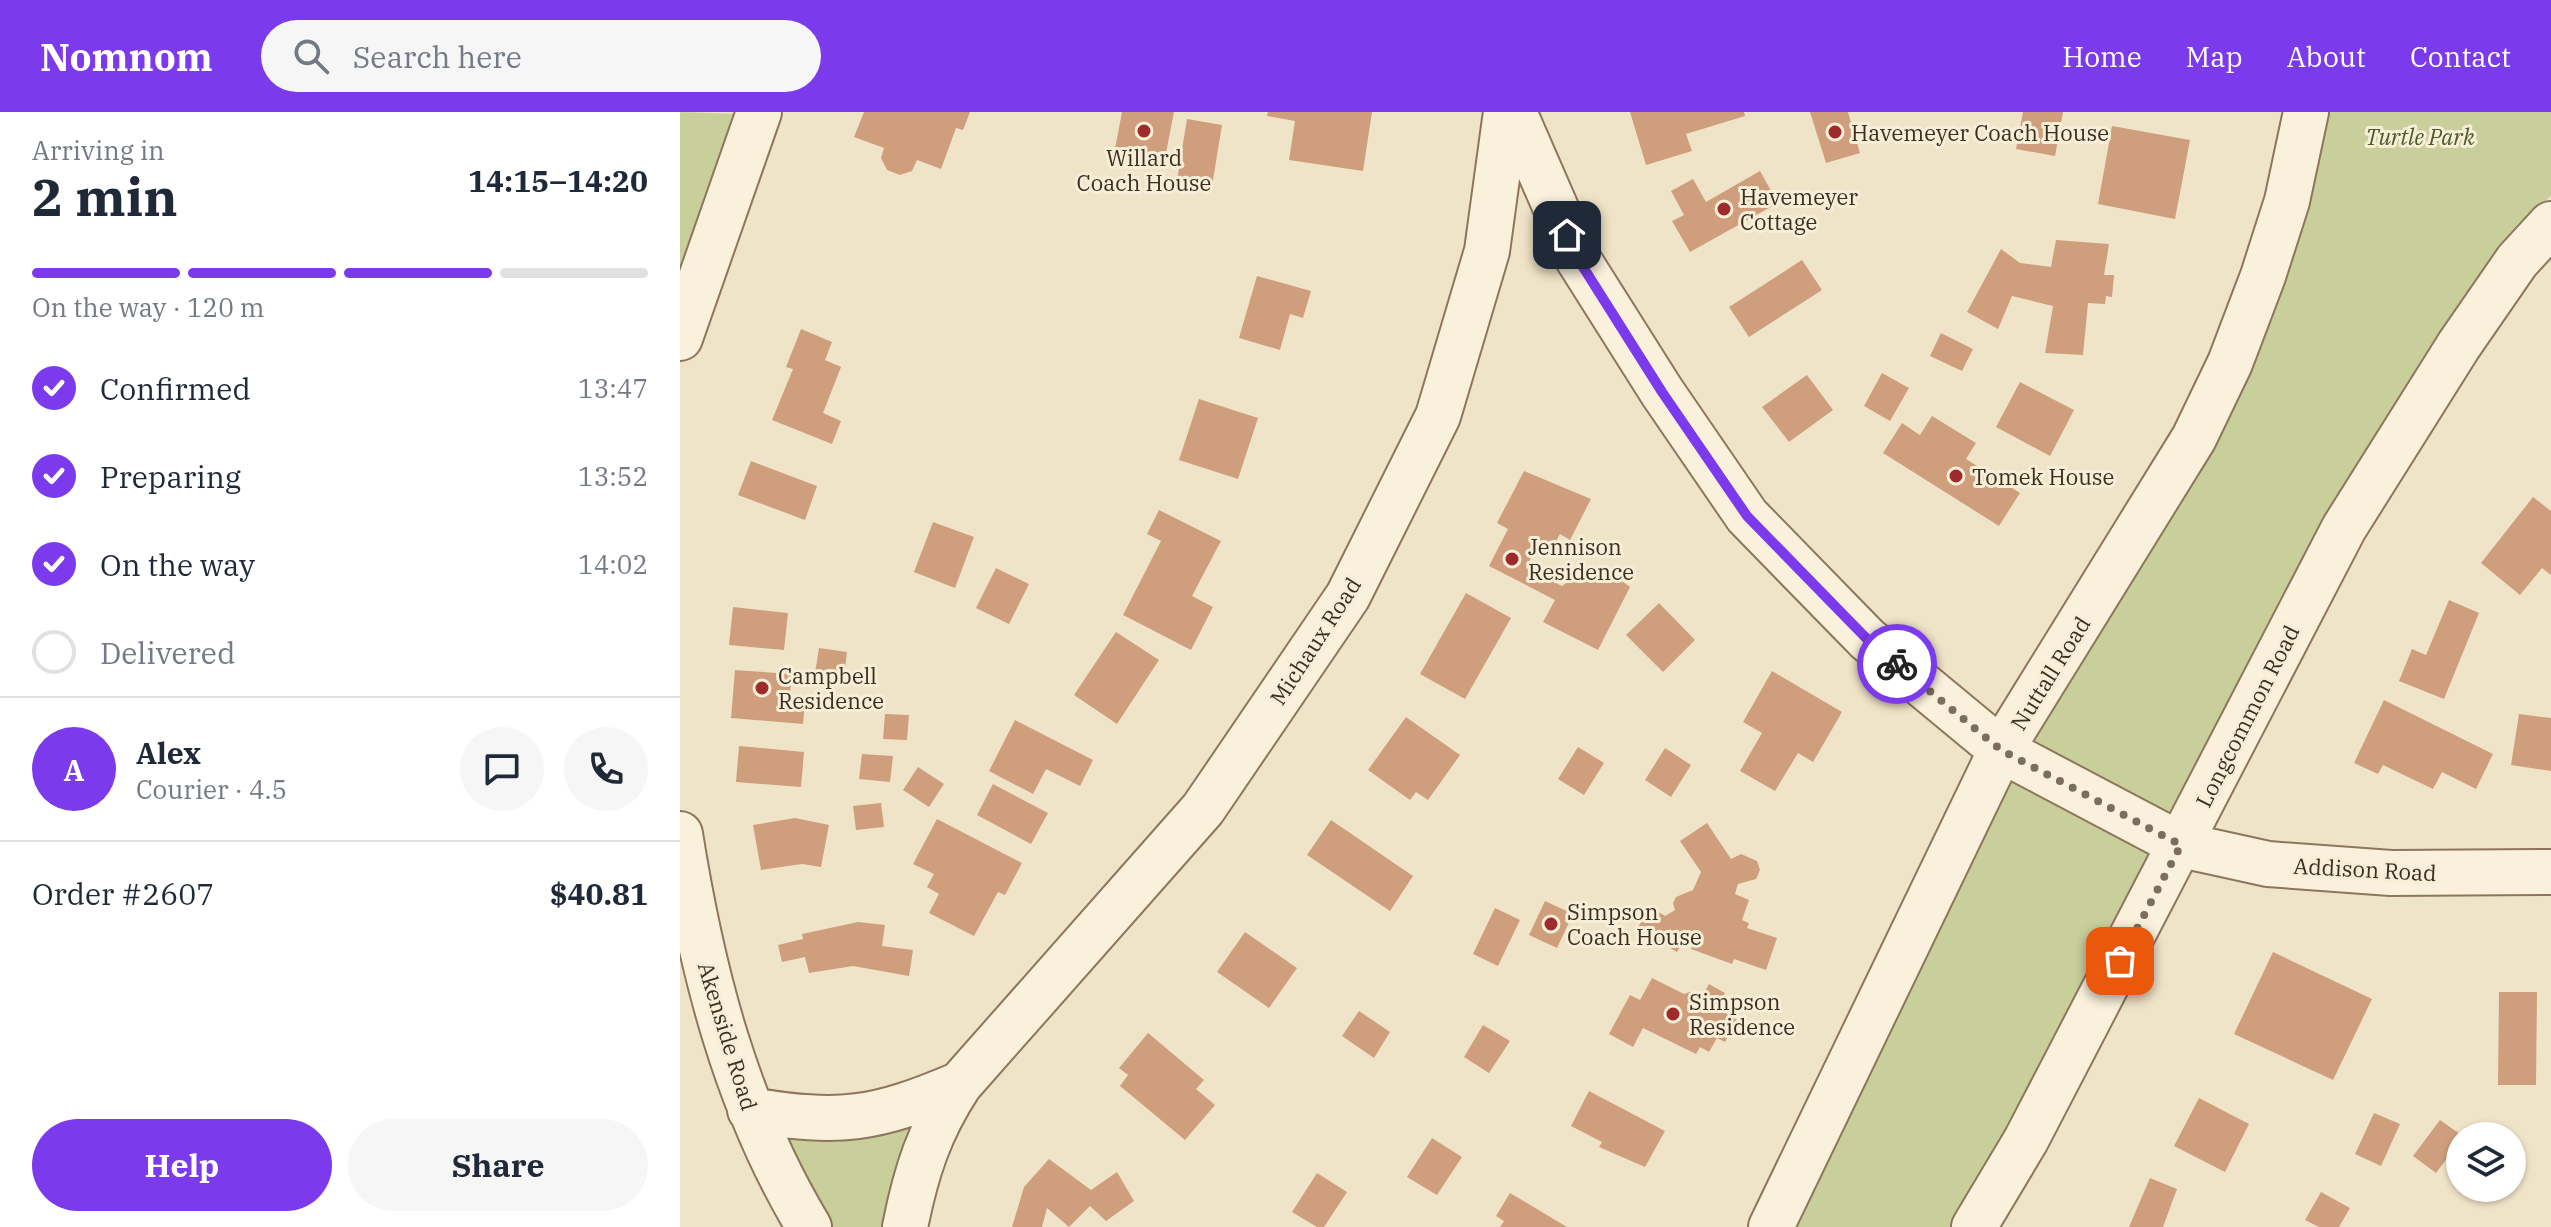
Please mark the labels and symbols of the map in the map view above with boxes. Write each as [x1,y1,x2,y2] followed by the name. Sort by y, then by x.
[1851,118,2109,147] place label: Havemeyer Coach House
[1135,122,1153,140] marker: Willard Coach House
[2365,122,2475,151] park label: Turtle Park
[1826,123,1844,141] marker: Havemeyer Coach House
[1077,143,1211,197] place label: Willard Coach House
[1740,182,1858,236] place label: Havemeyer Cottage
[1715,200,1733,218] marker: Havemeyer Cottage
[1533,201,1601,269] pin
[1972,462,2114,491] place label: Tomek House
[1947,467,1965,485] marker: Tomek House
[1528,532,1634,586] place label: Jennison Residence
[1503,550,1521,568] marker: Jennison Residence
[1263,572,1367,710] street label: Michaux Road
[2004,611,2096,735] street label: Nuttall Road
[2188,620,2306,812] street label: Longcommon Road
[1857,624,1937,704] courier
[778,661,884,715] place label: Campbell Residence
[753,679,771,697] marker: Campbell Residence
[2293,851,2437,887] street label: Addison Road
[1567,897,1702,951] place label: Simpson Coach House
[1542,915,1560,933] marker: Simpson Coach House
[2086,927,2154,995] pin
[692,958,764,1114] street label: Akenside Road
[1689,987,1795,1041] place label: Simpson Residence
[1664,1005,1682,1023] marker: Simpson Residence

